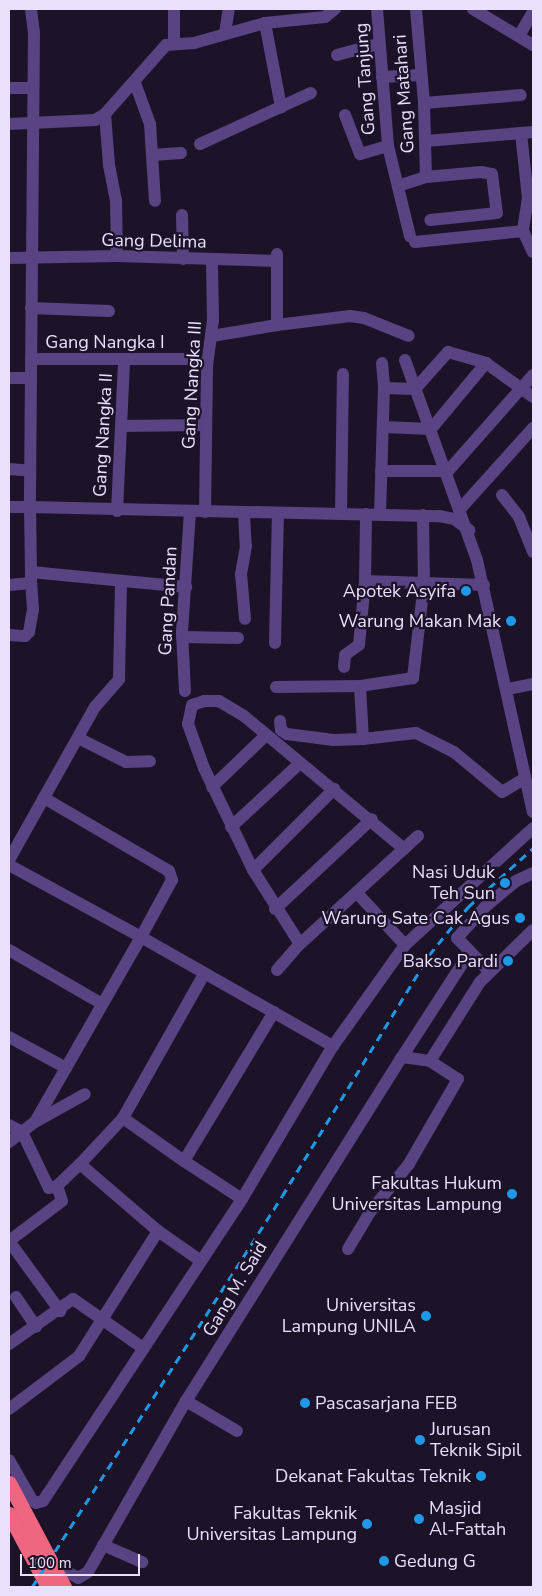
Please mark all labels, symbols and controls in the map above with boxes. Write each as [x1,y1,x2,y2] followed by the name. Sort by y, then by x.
[350,22,380,136] street label: Gang Tanjung
[389,34,419,154] street label: Gang Matahari
[101,229,207,253] street label: Gang Delima
[178,320,206,450] street label: Gang Nangka III
[45,331,165,353] street label: Gang Nangka I
[89,373,117,497] street label: Gang Nangka II
[154,546,182,656] street label: Gang Pandan
[343,580,456,602] place label: Apotek Asyifa
[460,585,472,597] marker: Apotek Asyifa
[339,610,501,632] place label: Warung Makan Mak
[505,615,517,627] marker: Warung Makan Mak
[412,862,495,904] place label: Nasi Uduk Teh Sun
[499,877,511,889] marker: Nasi Uduk Teh Sun
[321,907,510,929] place label: Warung Sate Cak Agus
[514,912,526,924] marker: Warung Sate Cak Agus
[403,950,498,972] place label: Bakso Pardi
[502,955,514,967] marker: Bakso Pardi
[331,1173,502,1216] place label: Fakultas Hukum Universitas Lampung
[506,1188,518,1200] marker: Fakultas Hukum Universitas Lampung
[198,1237,272,1341] street label: Gang M. Said
[282,1295,416,1338] place label: Universitas Lampung UNILA
[420,1310,432,1322] marker: Universitas Lampung UNILA
[315,1392,457,1414] place label: Pascasarjana FEB
[299,1397,311,1409] marker: Pascasarjana FEB
[430,1419,521,1462] place label: Jurusan Teknik Sipil
[414,1434,426,1446] marker: Jurusan Teknik Sipil
[275,1465,471,1487] place label: Dekanat Fakultas Teknik
[475,1470,487,1482] marker: Dekanat Fakultas Teknik
[429,1498,506,1540] place label: Masjid Al-Fattah
[186,1503,357,1546] place label: Fakultas Teknik Universitas Lampung
[413,1513,425,1525] marker: Masjid Al-Fattah
[361,1518,373,1530] marker: Fakultas Teknik Universitas Lampung
[22,1544,142,1576] scale bar
[394,1550,476,1572] place label: Gedung G
[28,1553,72,1573] text: 100 m
[378,1555,390,1567] marker: Gedung G

